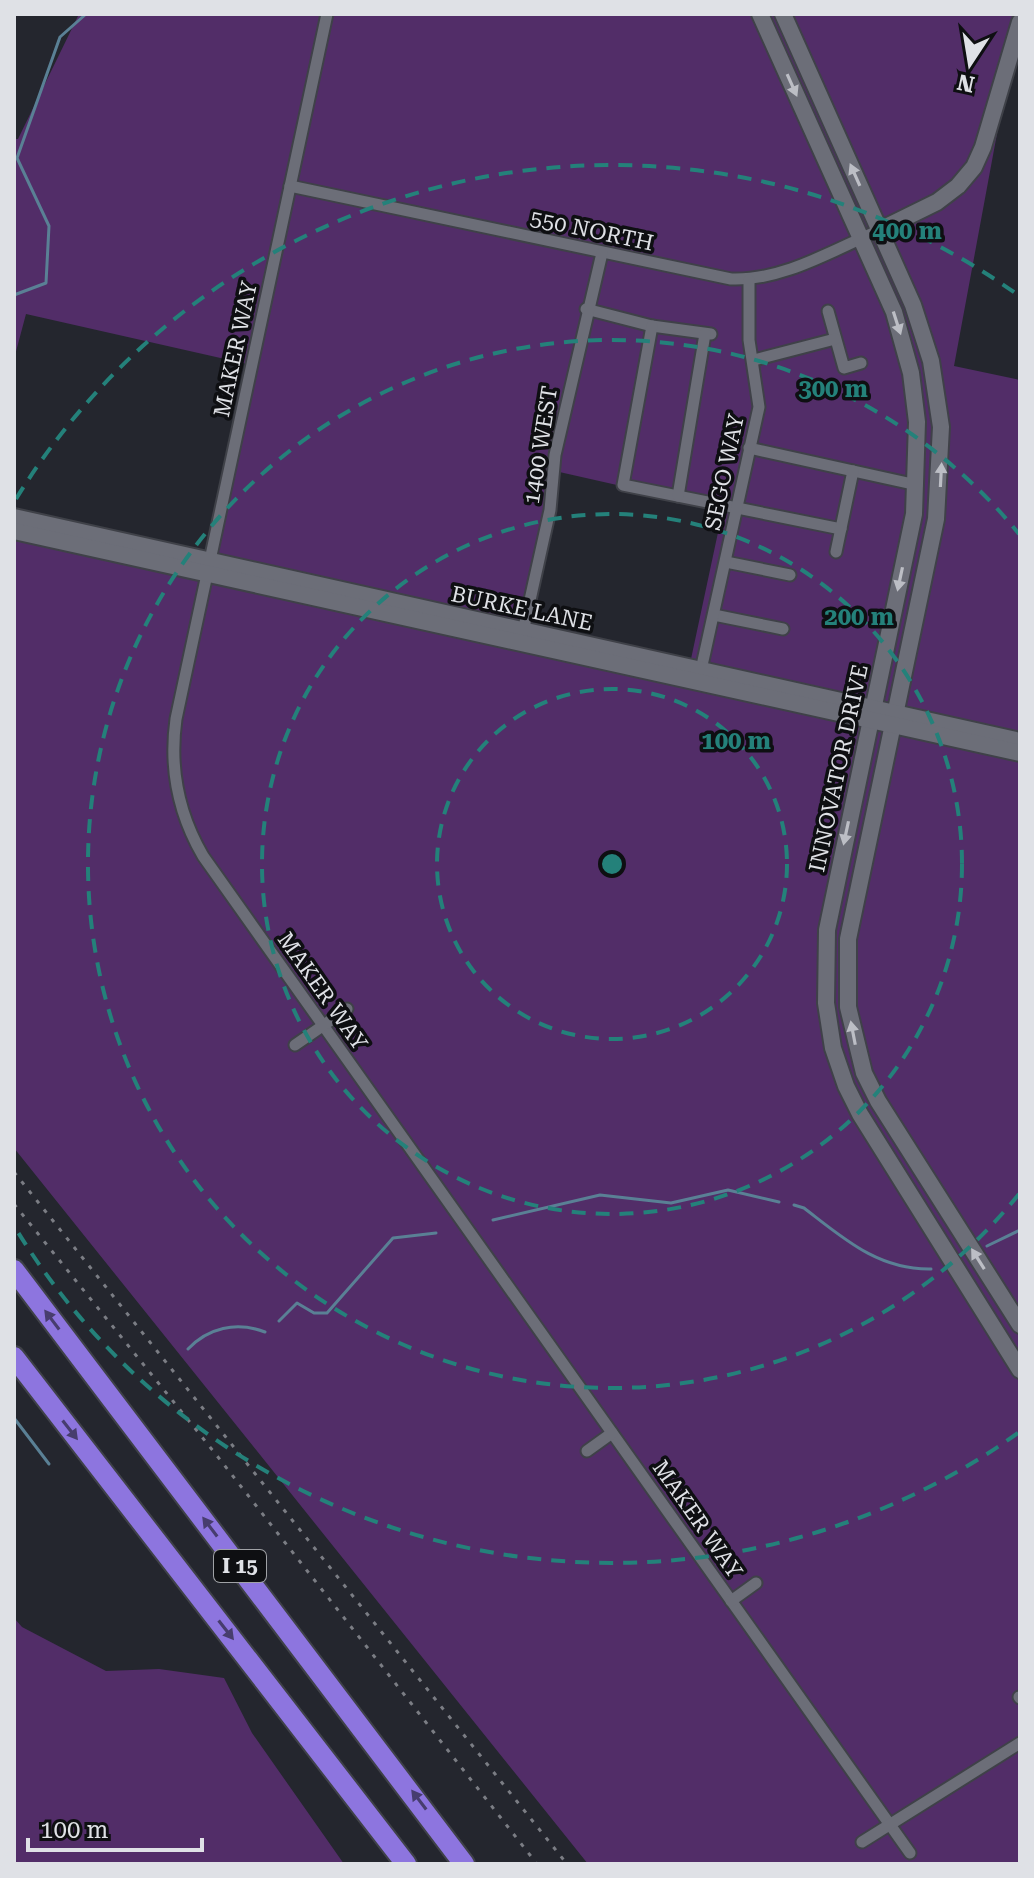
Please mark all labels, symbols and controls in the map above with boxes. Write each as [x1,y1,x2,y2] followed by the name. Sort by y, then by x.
[930,24,1010,104] north arrow
[955,69,977,97] text: N
[785,73,799,97] one-way arrow
[848,163,862,186] one-way arrow
[528,205,656,256] street label: 550 NORTH
[872,217,942,245] text: 400 m
[209,279,262,419] street label: MAKER WAY
[892,311,904,335] one-way arrow
[798,375,868,403] text: 300 m
[519,384,562,506] street label: 1400 WEST
[700,412,749,533] street label: SEGO WAY
[934,462,947,487] one-way arrow
[894,566,906,591] one-way arrow
[449,581,595,636] street label: BURKE LANE
[824,603,894,631] text: 200 m
[804,662,873,874] street label: INNOVATOR DRIVE
[701,727,771,755] text: 100 m
[839,821,852,846] one-way arrow
[598,850,626,878] centre of rings
[273,928,372,1055] street label: MAKER WAY
[846,1020,859,1045] one-way arrow
[972,1248,986,1270] one-way arrow
[45,1310,61,1330] one-way arrow
[62,1420,78,1440] one-way arrow
[648,1456,747,1583] street label: MAKER WAY
[203,1517,219,1537] one-way arrow
[214,1550,266,1582] road number: I 15
[217,1620,233,1640] one-way arrow
[411,1790,427,1811] one-way arrow
[28,1802,202,1852] scale bar
[40,1816,108,1844] text: 100 m

